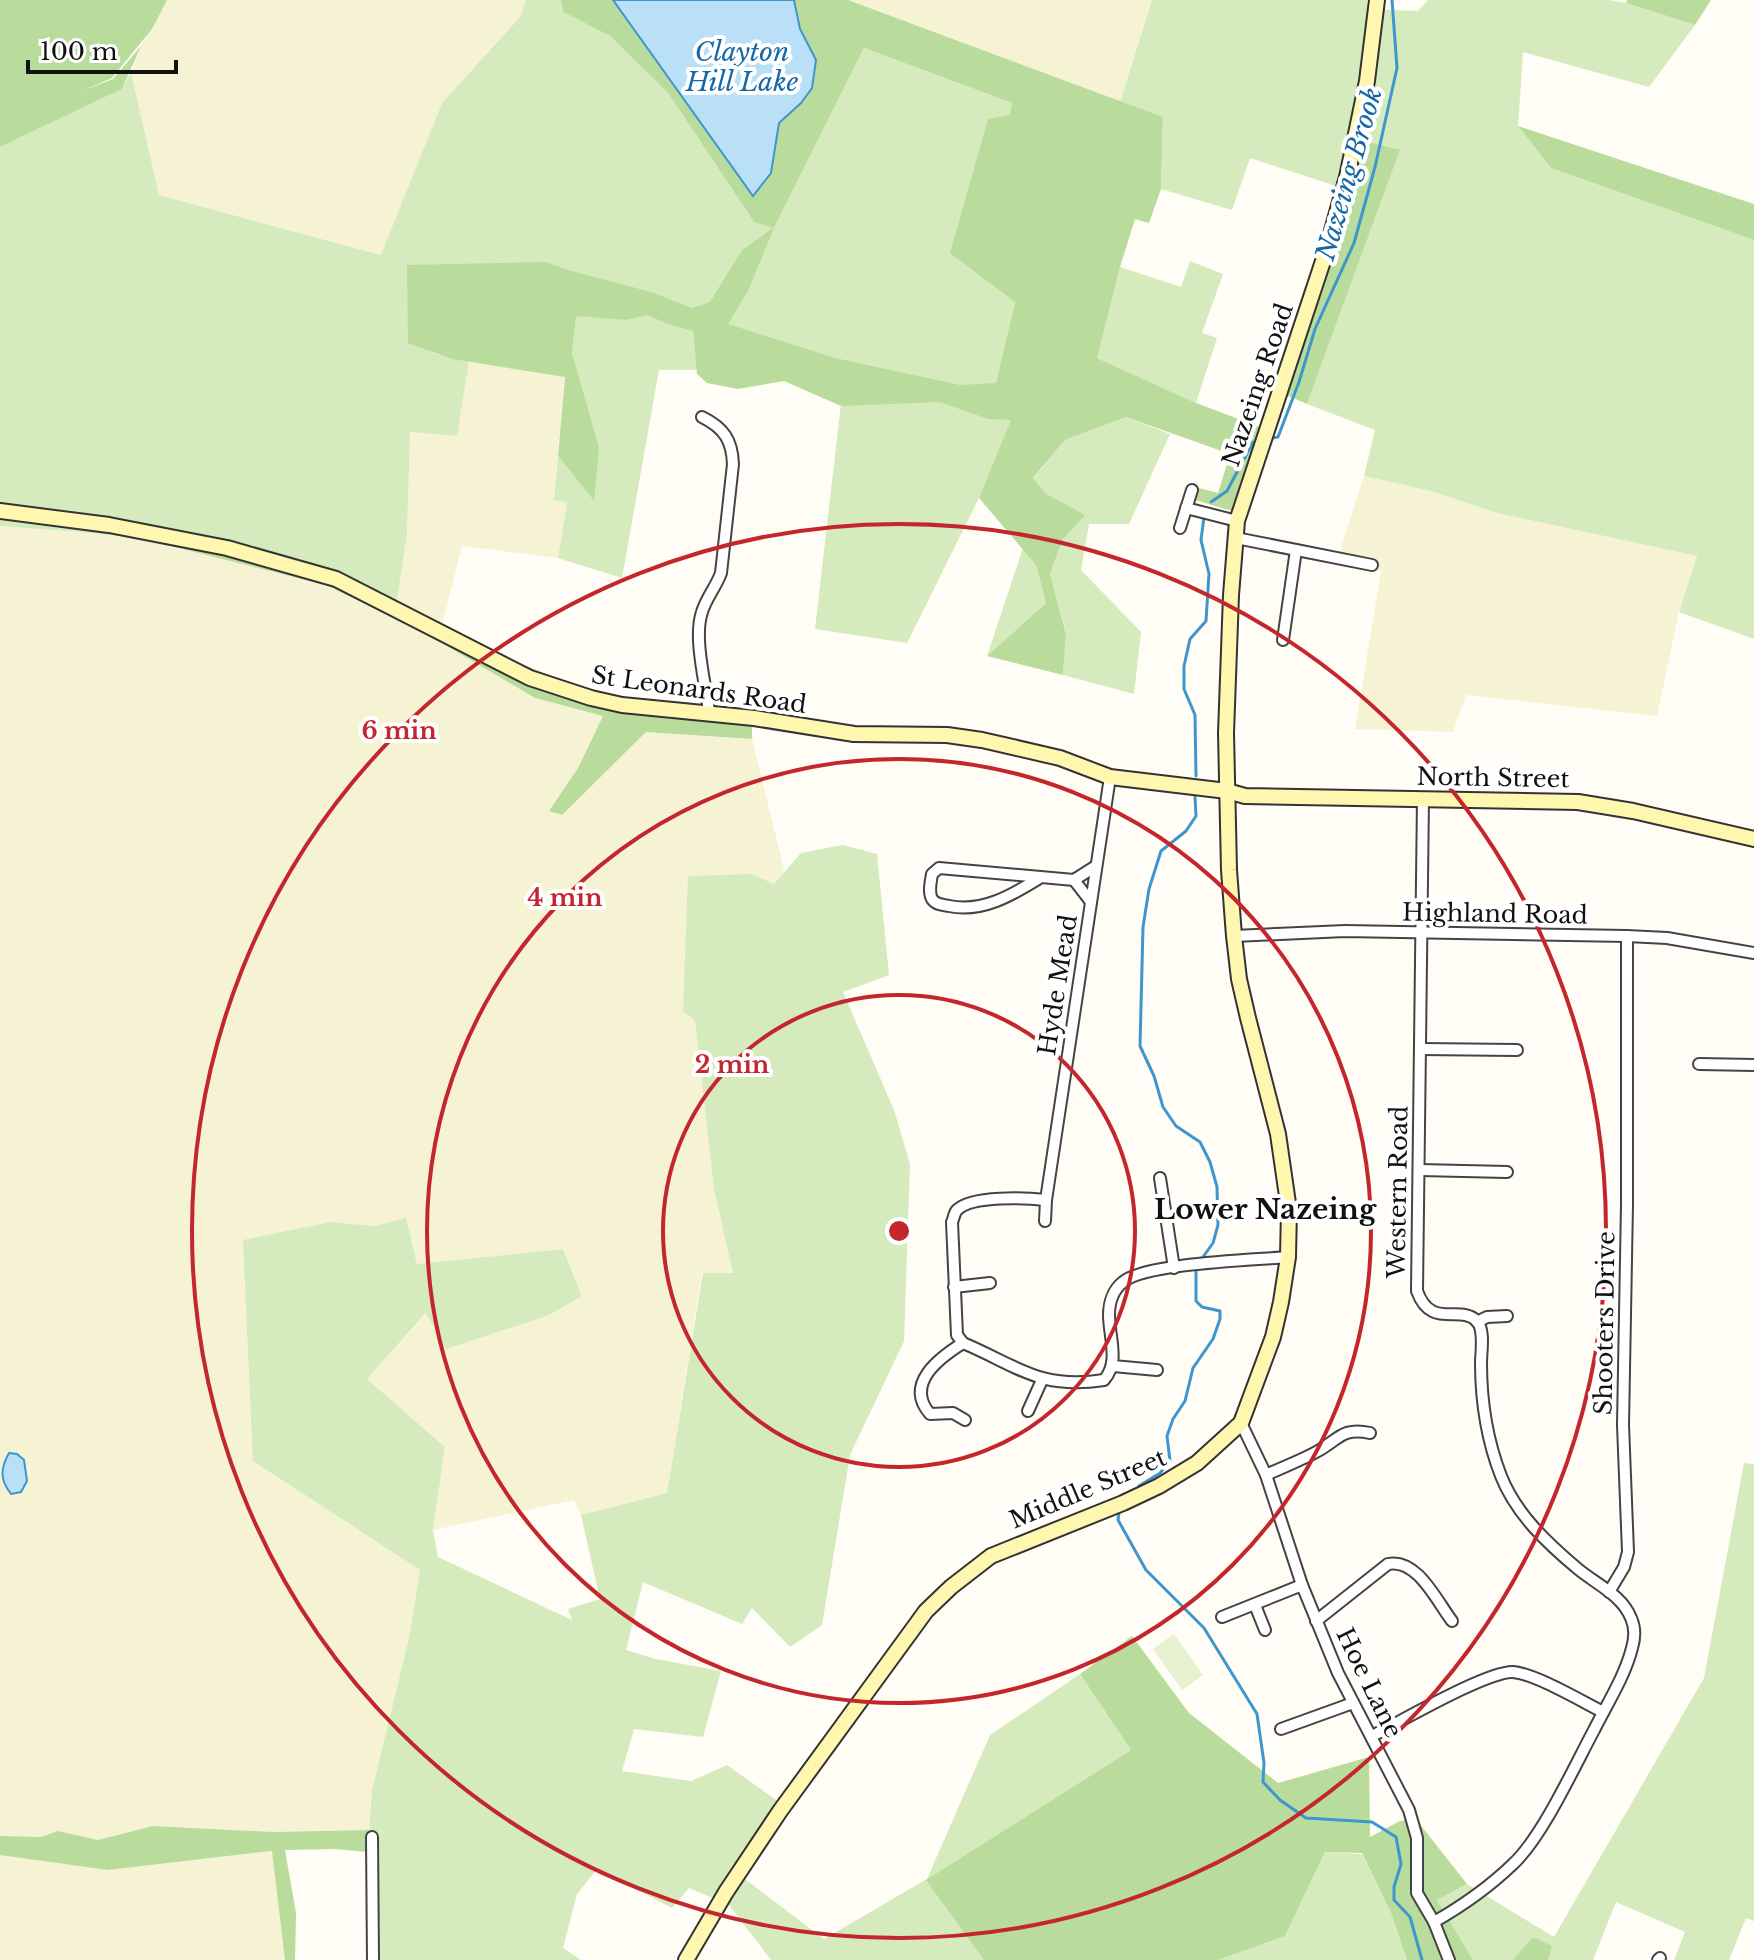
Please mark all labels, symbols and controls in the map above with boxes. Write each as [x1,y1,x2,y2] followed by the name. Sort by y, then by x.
[28,24,176,74] scale bar
[685,36,798,98] water label: Clayton Hill Lake
[40,37,118,66] text: 100 m
[1309,84,1389,265] water label: Nazeing Brook
[1216,299,1299,470] street label: Nazeing Road
[590,660,809,719] street label: St Leonards Road
[361,716,437,745] text: 6 min
[1416,762,1570,793] street label: North Street
[528,883,603,912] text: 4 min
[1402,897,1588,930] street label: Highland Road
[1032,913,1083,1057] street label: Hyde Mead
[695,1050,770,1079] text: 2 min
[1381,1105,1414,1280] street label: Western Road
[1154,1192,1377,1227] district label: Lower Nazeing
[885,1217,913,1245] centre of rings
[1588,1231,1621,1415] street label: Shooters Drive
[1005,1442,1171,1535] street label: Middle Street
[1330,1623,1409,1743] street label: Hoe Lane

